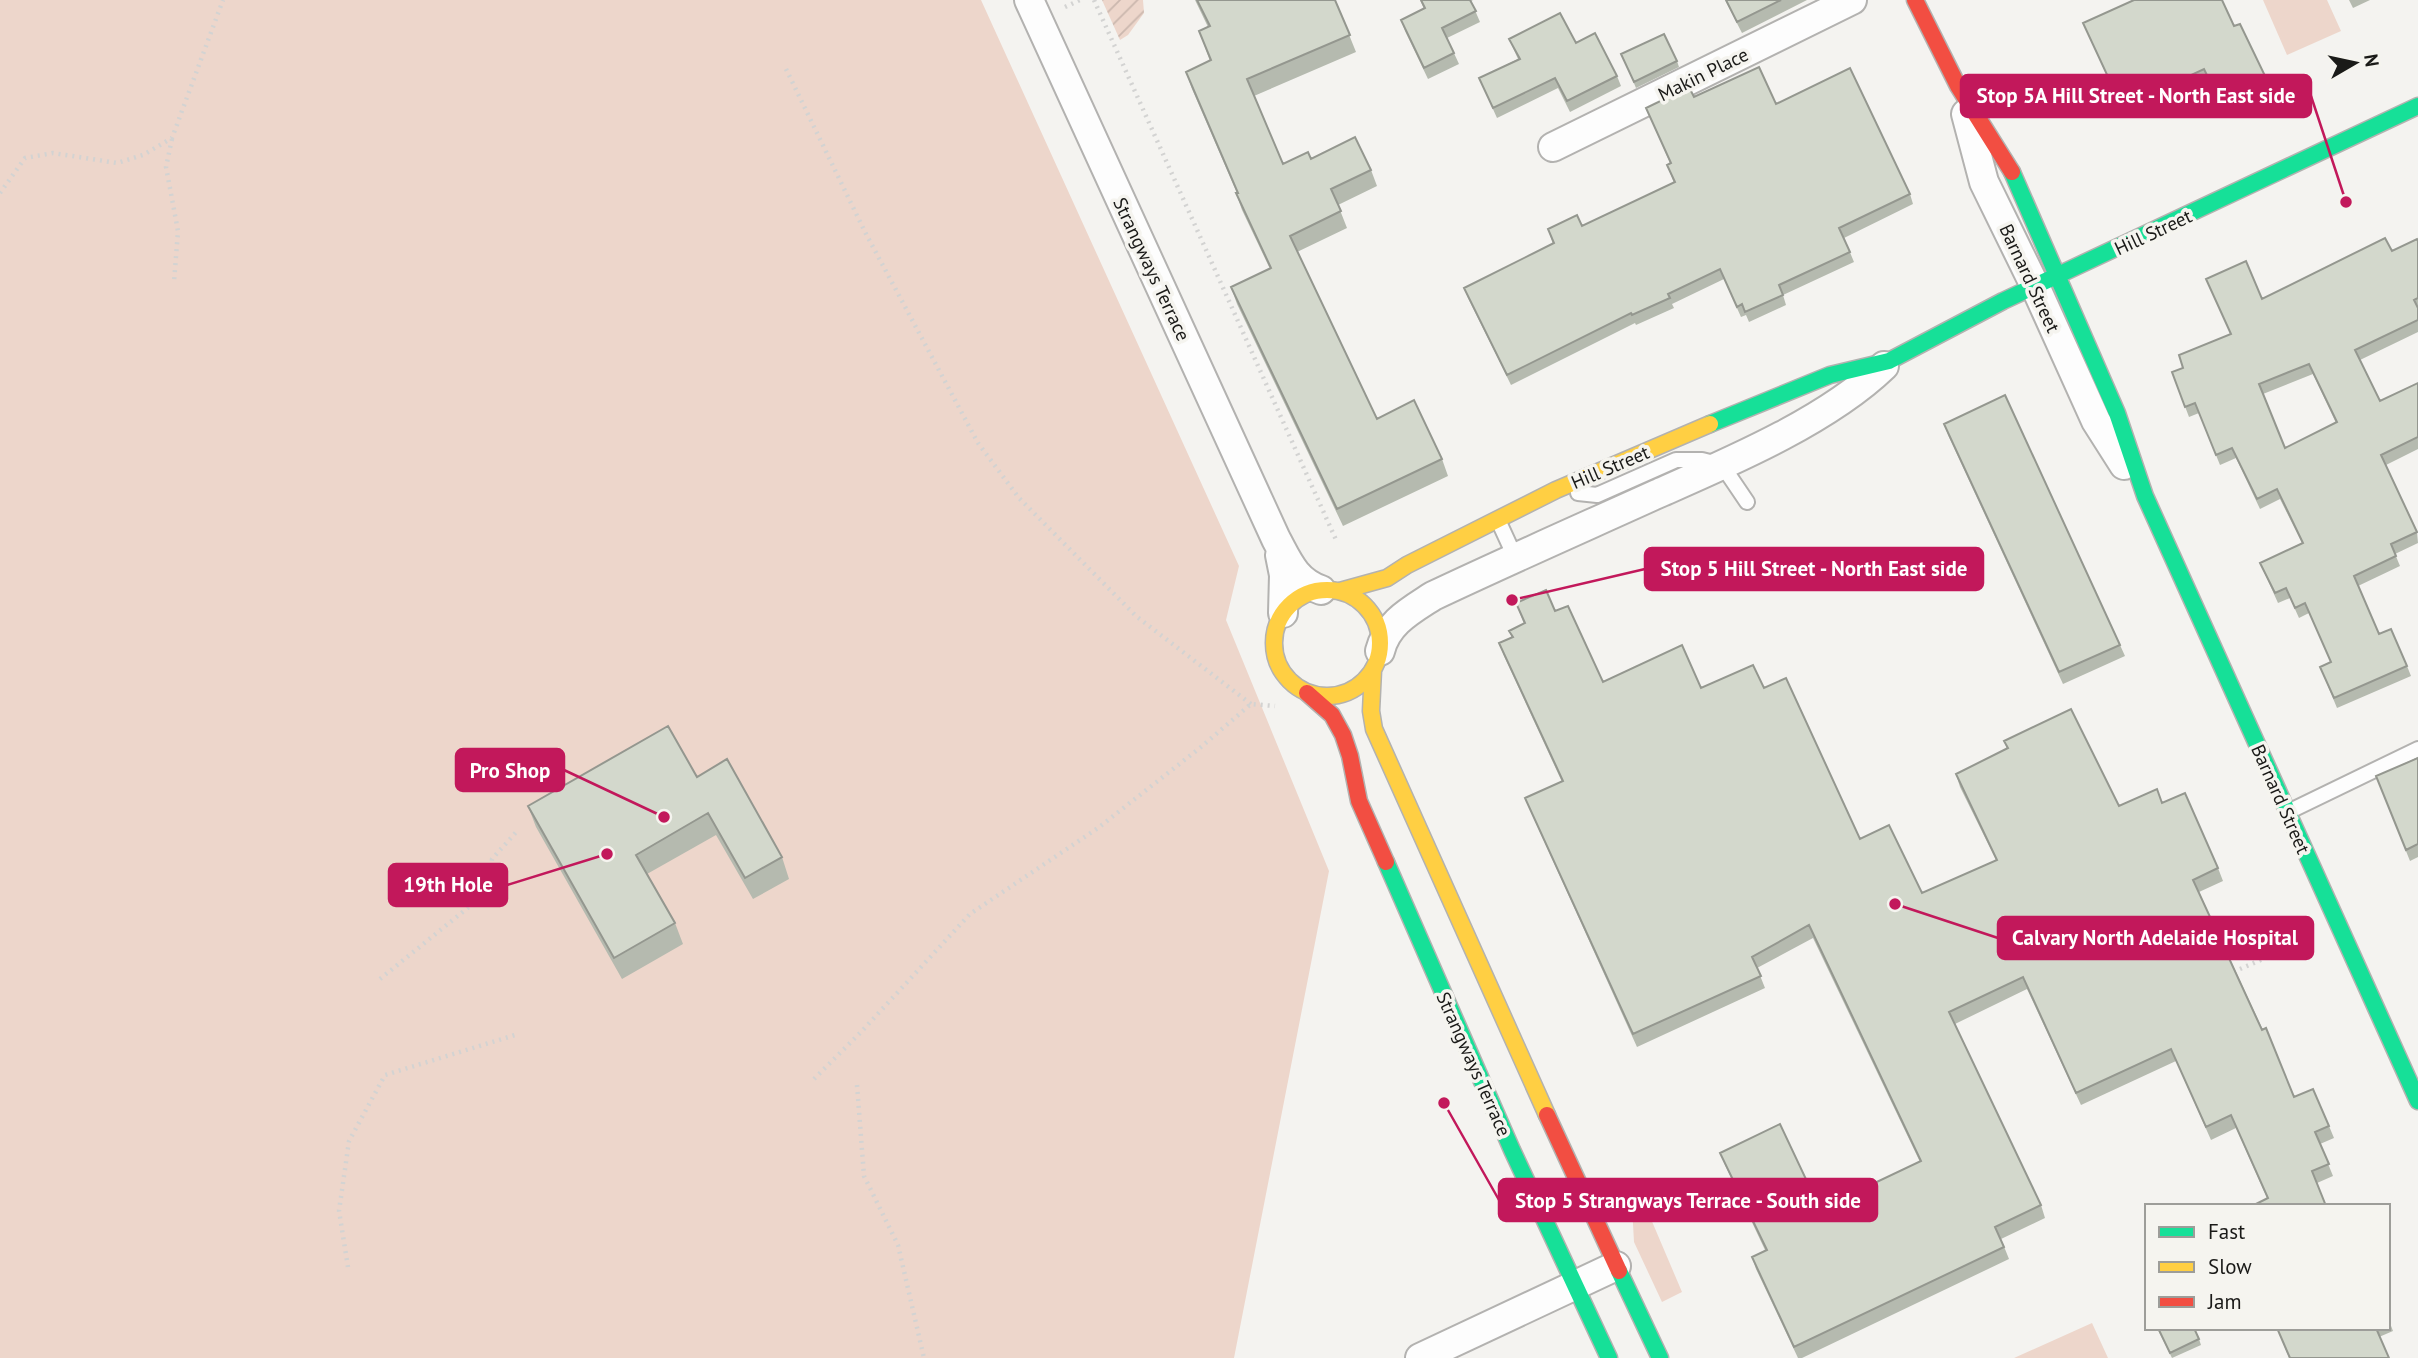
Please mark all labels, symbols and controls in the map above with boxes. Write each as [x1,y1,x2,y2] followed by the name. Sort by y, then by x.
[2320,28,2390,98] north arrow
[1654,42,1752,106] street label: Makin Place
[2359,52,2385,68] text: N
[1961,75,2311,117] callout: Stop 5A Hill Street - North East side
[1977,82,2295,109] text: Stop 5A Hill Street - North East side
[1108,193,1196,345] street label: Strangways Terrace
[2111,203,2196,260] street label: Hill Street
[1994,220,2066,337] street label: Barnard Street
[1567,440,1653,494] street label: Hill Street
[1645,548,1983,590] callout: Stop 5 Hill Street - North East side
[1661,555,1968,582] text: Stop 5 Hill Street - North East side
[2246,741,2316,858] street label: Barnard Street
[456,749,564,791] callout: Pro Shop
[470,757,550,784] text: Pro Shop
[389,864,507,906] callout: 19th Hole
[403,871,493,898] text: 19th Hole
[1998,917,2313,959] callout: Calvary North Adelaide Hospital
[2012,924,2299,951] text: Calvary North Adelaide Hospital
[1431,988,1517,1140] street label: Strangways Terrace
[1499,1179,1877,1221] callout: Stop 5 Strangways Terrace - South side
[1515,1187,1861,1214] text: Stop 5 Strangways Terrace - South side
[2145,1204,2390,1330] legend
[2208,1218,2245,1245] text: Fast
[2208,1253,2252,1280] text: Slow
[2207,1288,2242,1315] text: Jam

